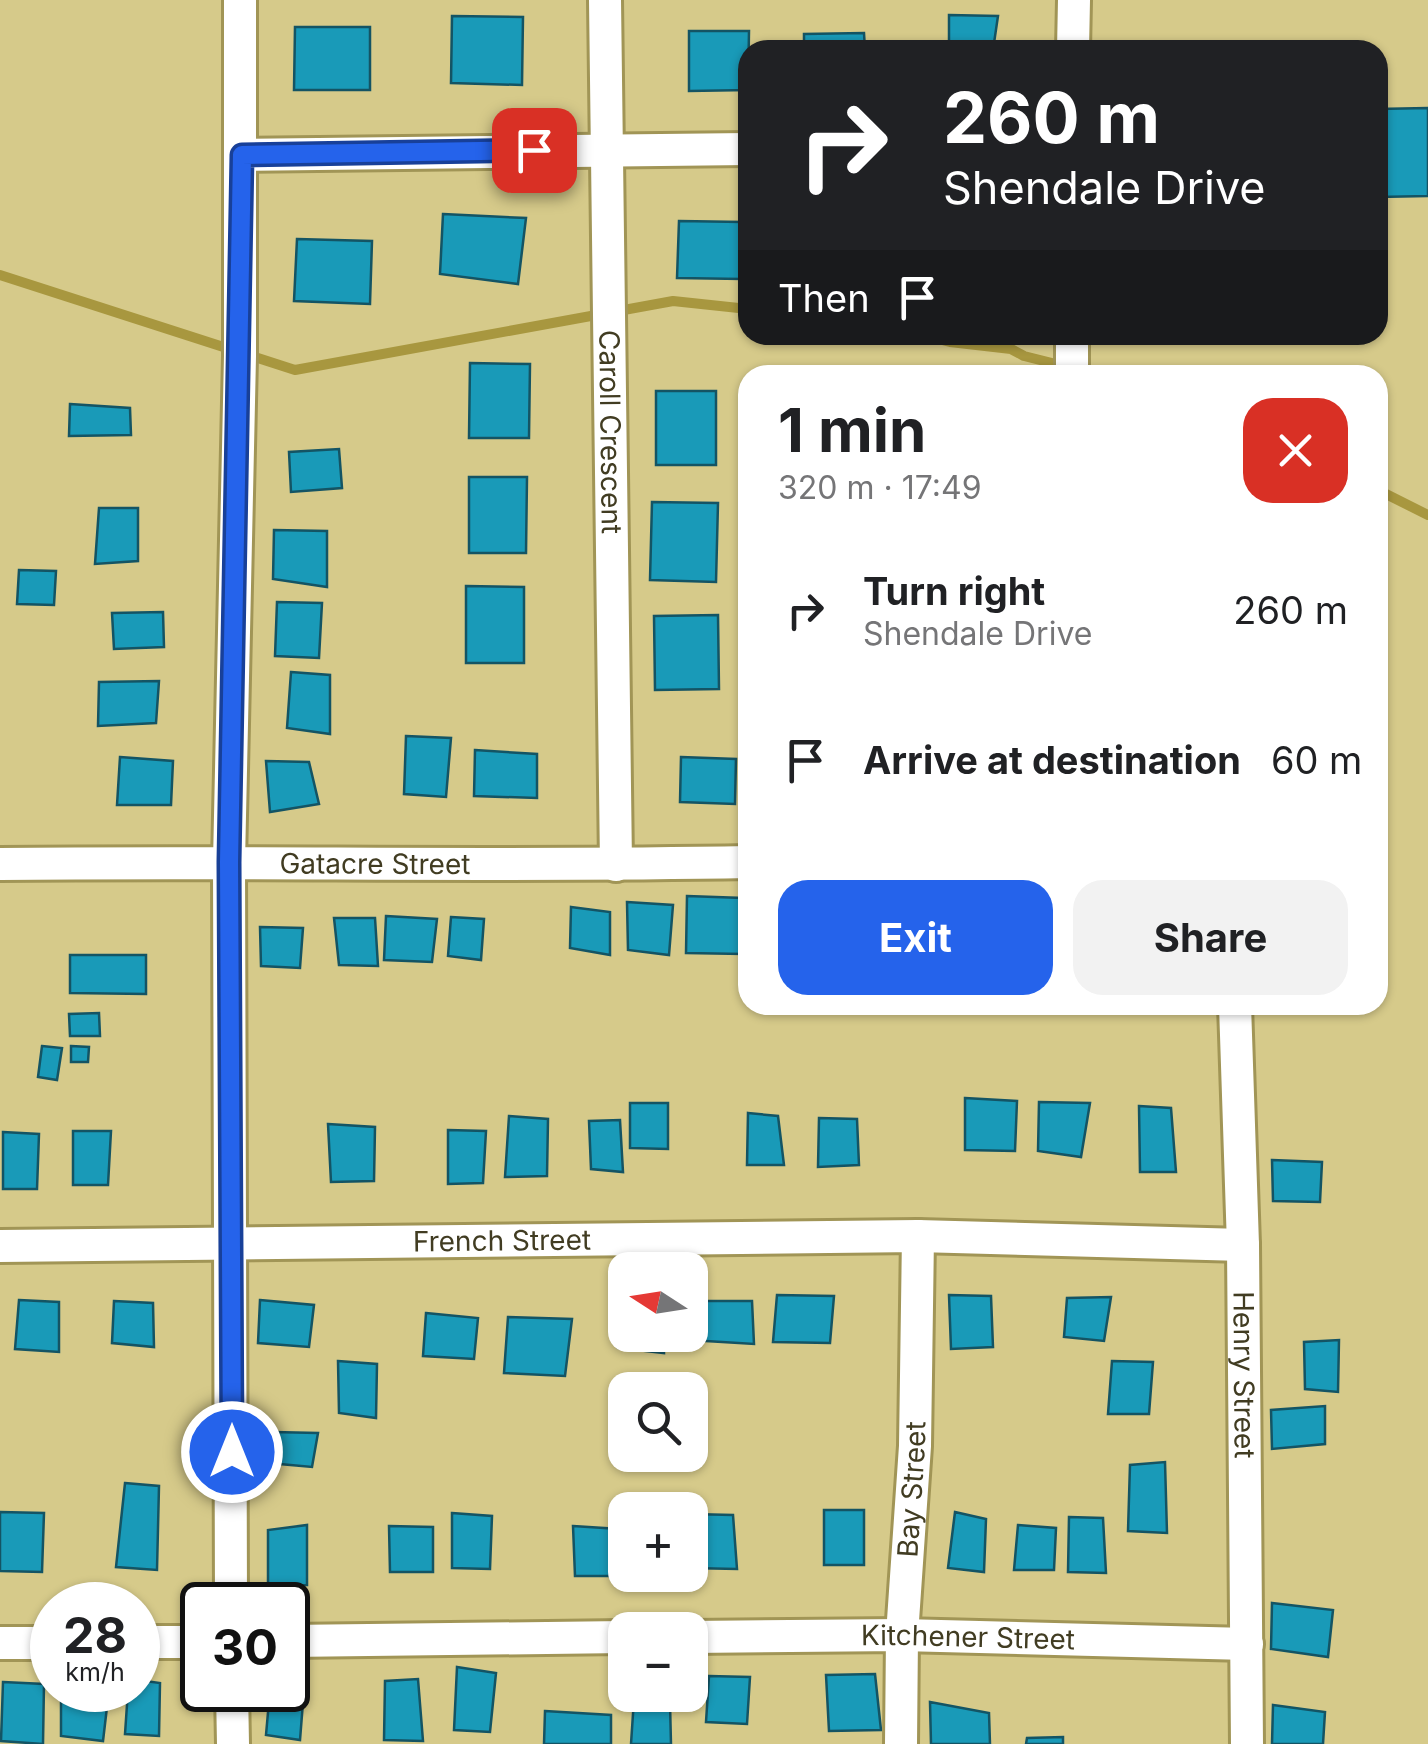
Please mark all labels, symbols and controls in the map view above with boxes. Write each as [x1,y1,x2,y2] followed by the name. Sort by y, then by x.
[943,75,1160,160] text: 260 m
[778,80,908,210] icon: right
[492,108,577,193] pin
[507,123,562,178] icon: arrive
[943,160,1266,215] text: Shendale Drive
[890,270,945,325] icon: arrive
[778,275,870,321] text: Then
[592,330,629,534] street label: Caroll Crescent
[778,394,926,466] text: 1 min
[1243,398,1348,503] button: close
[778,468,982,507] text: 320 m · 17:49
[863,568,1045,614] text: Turn right
[778,583,833,638] icon: right
[1233,587,1348,633] text: 260 m
[863,614,1092,653] text: Shendale Drive
[778,733,833,788] icon: arrive
[863,737,1241,783] text: Arrive at destination
[1271,737,1362,783] text: 60 m
[279,846,470,881] street label: Gatacre Street
[778,880,1053,995] button: Exit
[1073,880,1348,995] button: Share
[413,1223,591,1259] street label: French Street
[608,1252,708,1352] north arrow
[608,1252,708,1712] map controls
[1226,1291,1262,1459] street label: Henry Street
[608,1372,708,1472] button: search
[180,1400,284,1504] position arrow
[890,1421,932,1559] street label: Bay Street
[608,1492,708,1592] button: +
[180,1582,310,1712] speed limit sign: 30
[63,1605,127,1665] text: 28
[608,1612,708,1712] button: −
[861,1618,1075,1657] street label: Kitchener Street
[65,1657,125,1687] text: km/h

